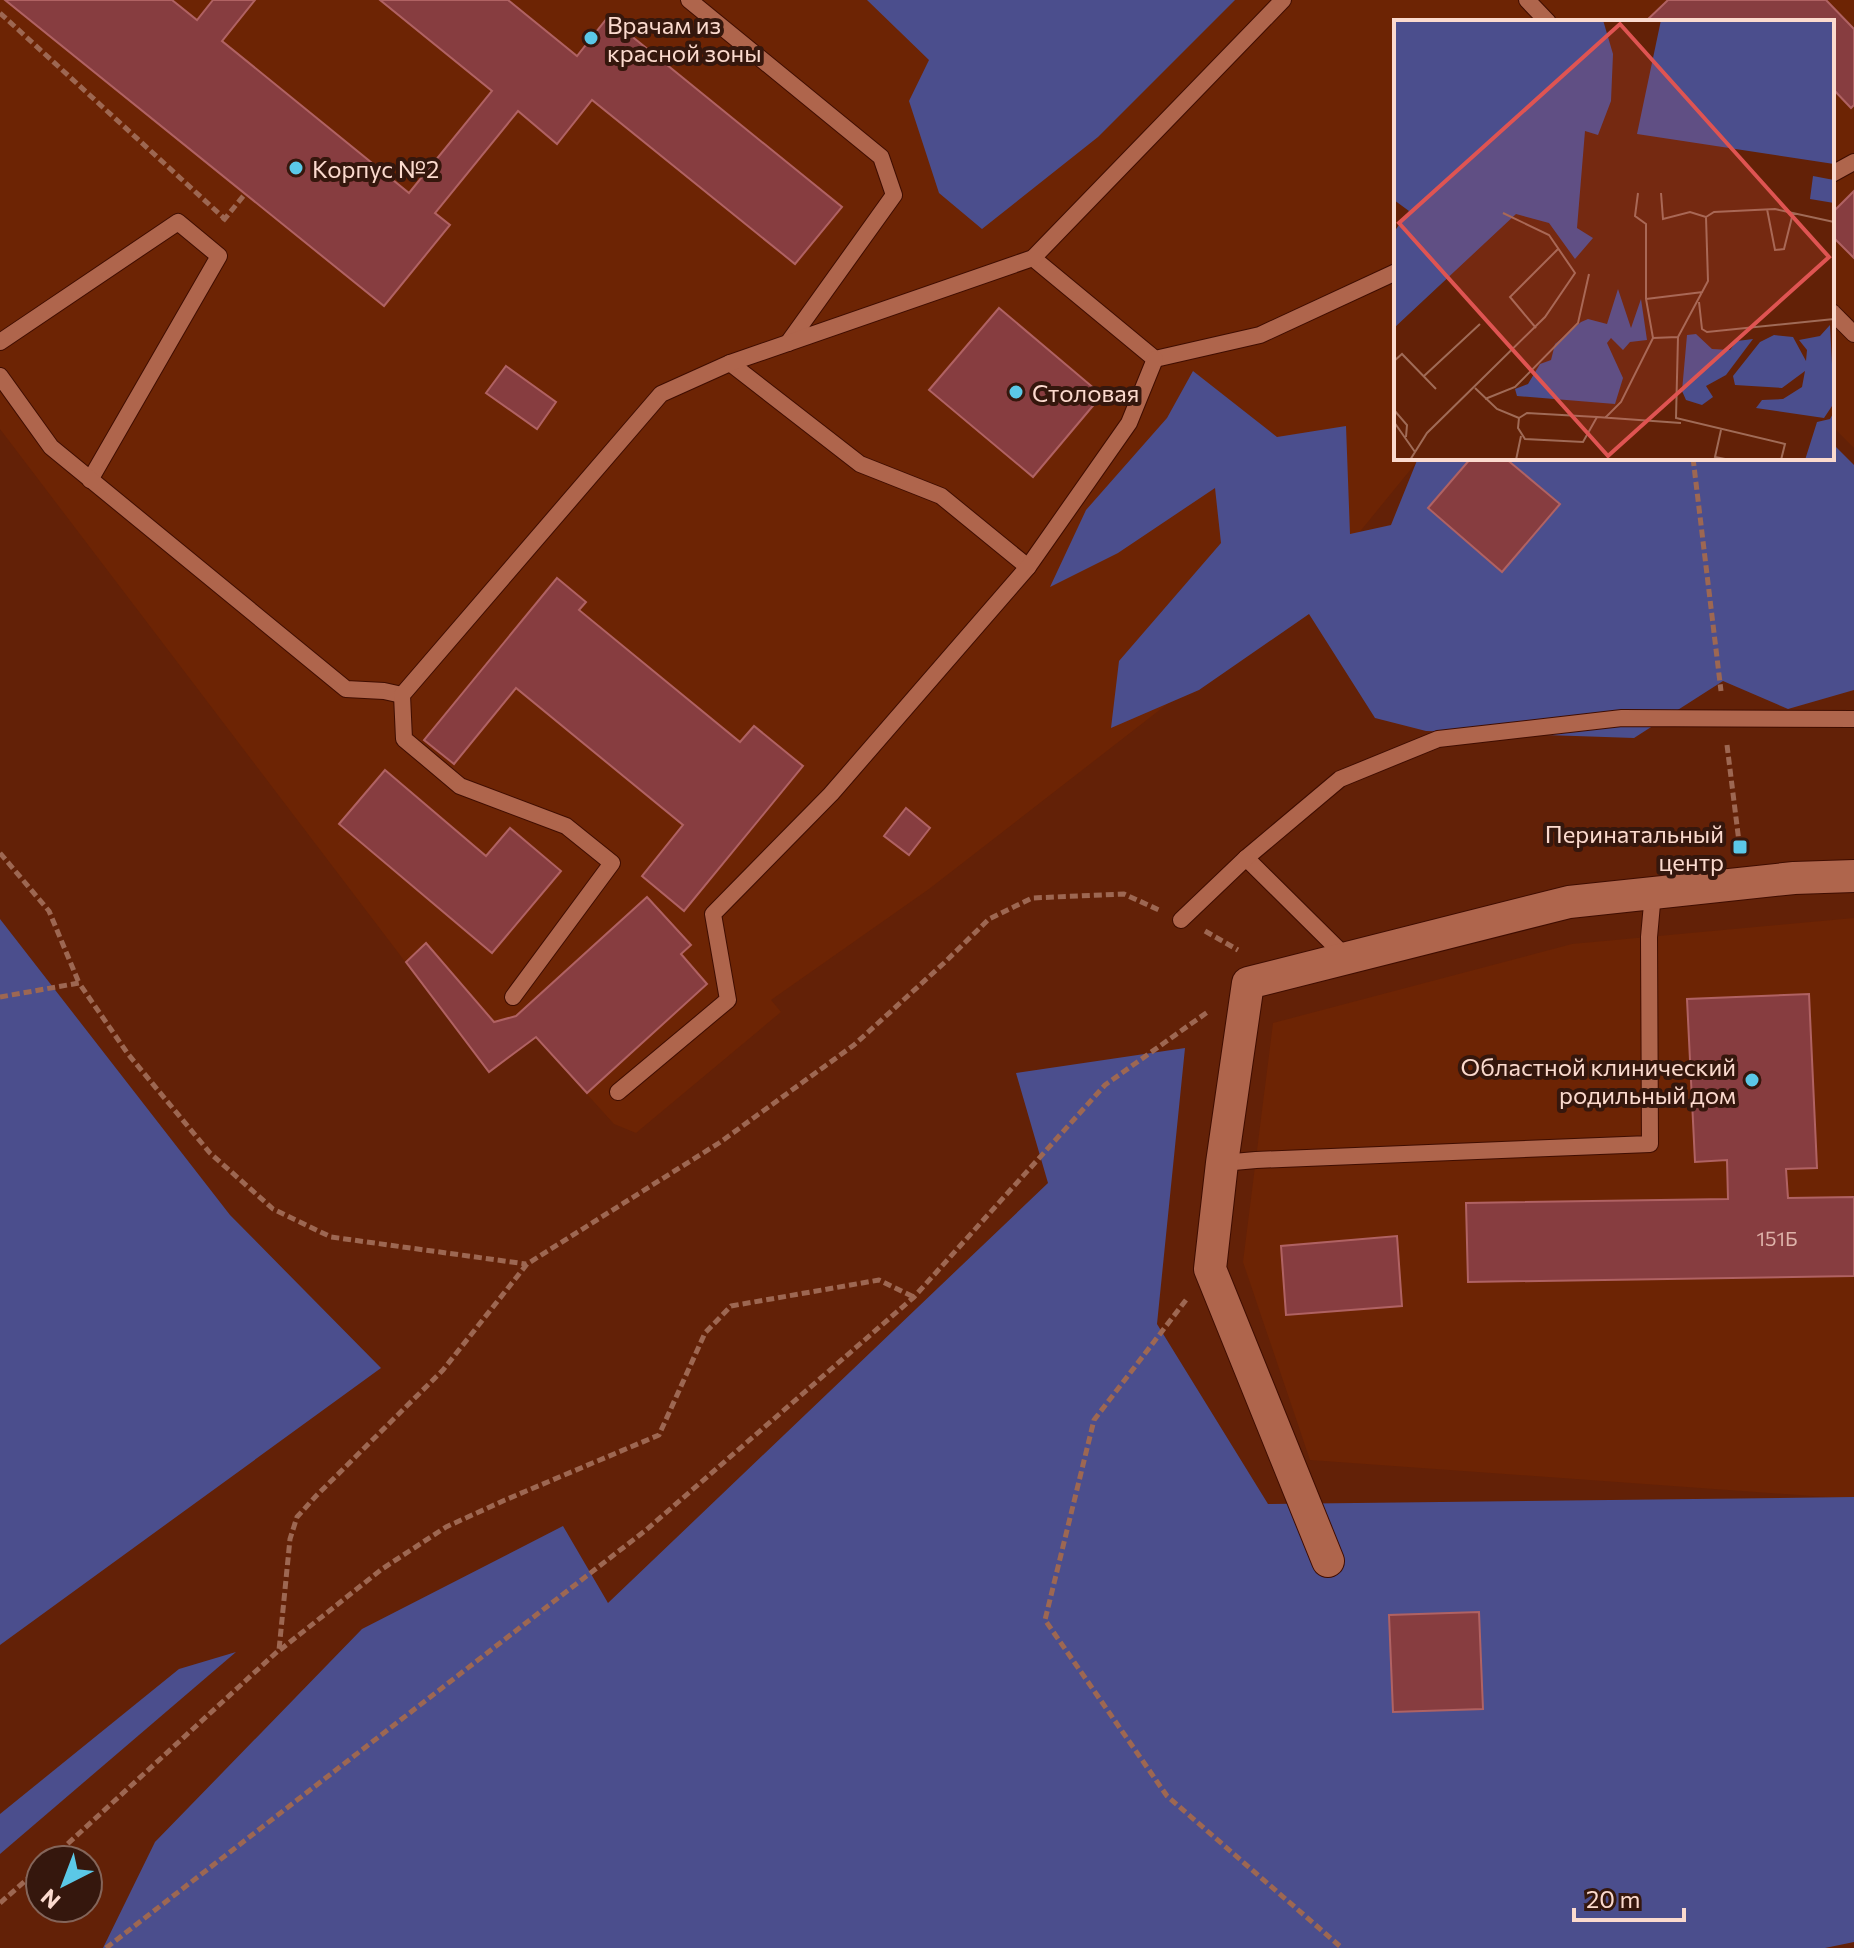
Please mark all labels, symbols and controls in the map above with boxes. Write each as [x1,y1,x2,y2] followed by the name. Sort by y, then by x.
[607,10,762,67] place label: Врачам из красной зоны
[1394,20,1834,460] inset map
[582,29,600,47] marker: Врачам из красной зоны
[312,154,439,183] place label: Корпус №2
[287,159,305,177] marker: Корпус №2
[1032,378,1139,407] place label: Столовая
[1007,383,1025,401] marker: Столовая
[1545,819,1724,876] place label: Перинатальный центр
[1731,838,1749,856] marker: Перинатальный центр
[1461,1052,1736,1109] place label: Областной клинический родильный дом
[1743,1071,1761,1089] marker: Областной клинический родильный дом
[1756,1226,1798,1250] house number: 151Б
[24,1844,104,1924] north arrow
[1574,1872,1684,1922] scale bar
[35,1884,65,1915] text: N
[1586,1884,1640,1913] text: 20 m

